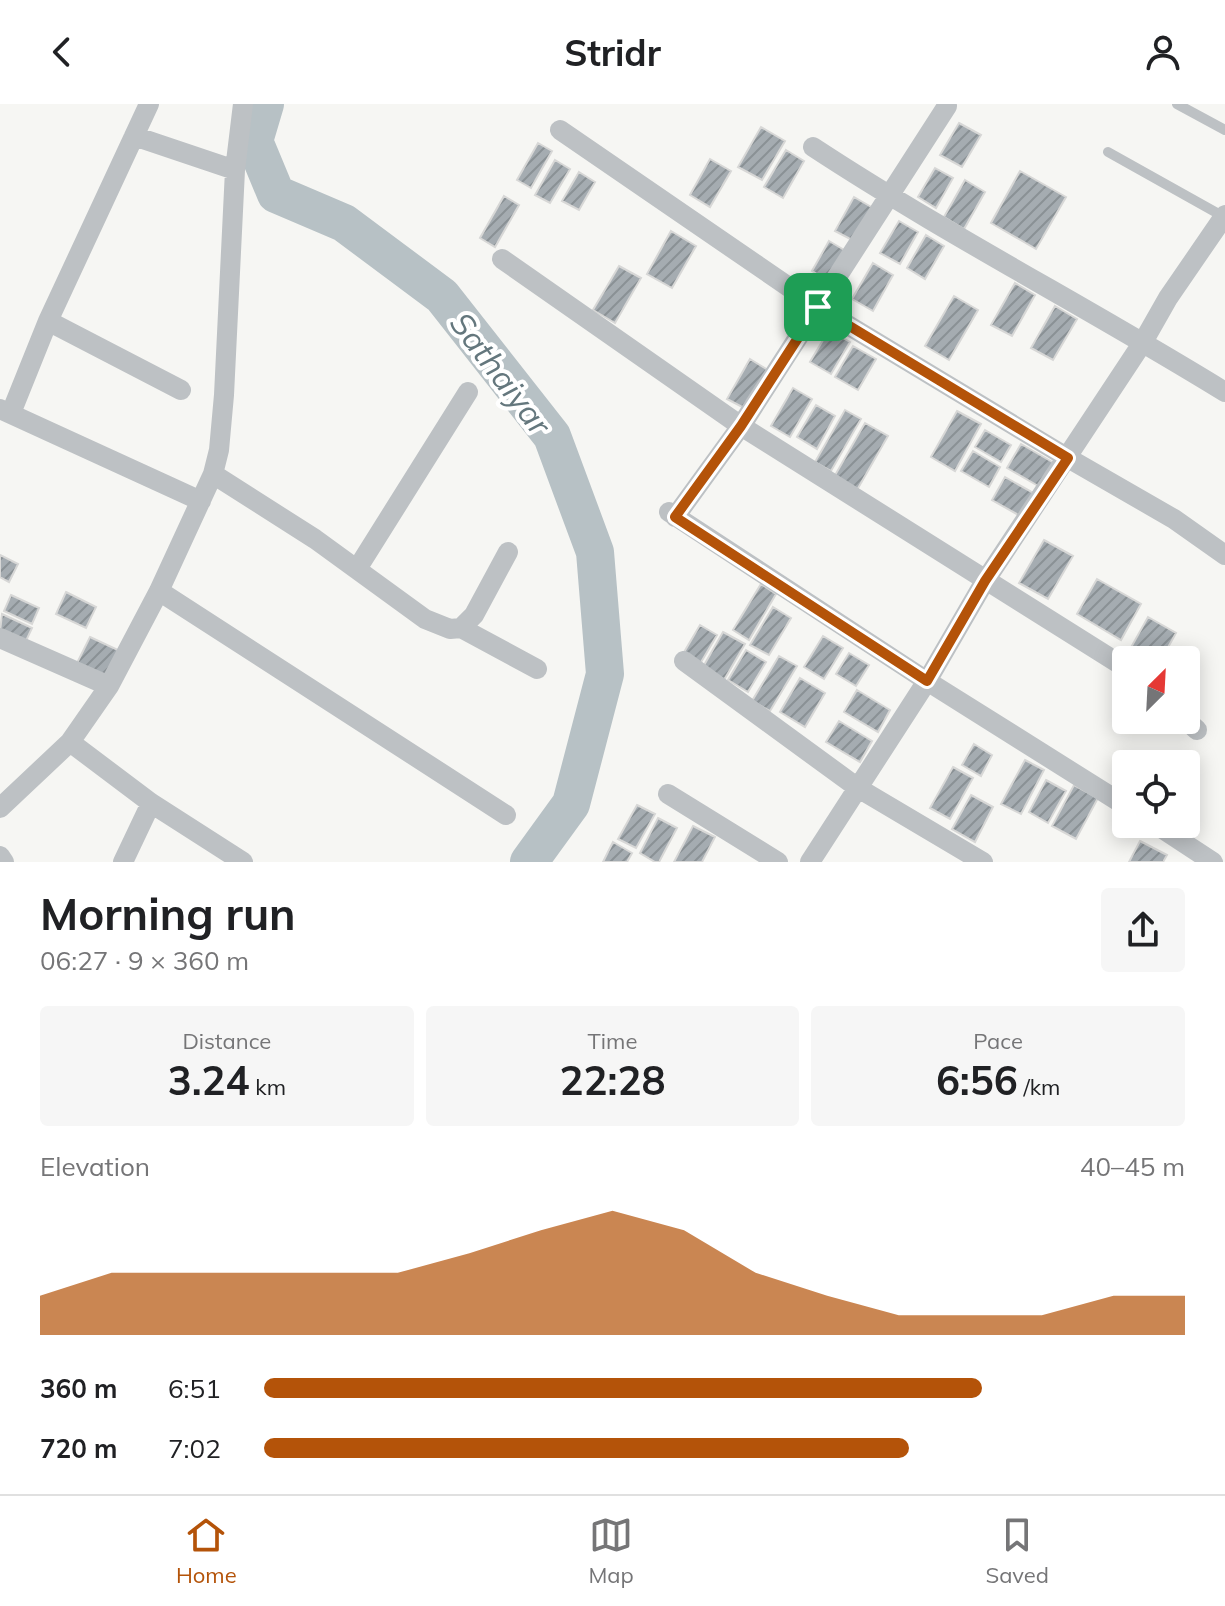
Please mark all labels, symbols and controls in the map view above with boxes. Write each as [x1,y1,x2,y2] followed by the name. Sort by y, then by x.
[40,30,84,74] icon: back
[564,30,661,75] text: Stridr
[1141,30,1185,74] icon: person
[784,273,852,341] pin
[796,285,840,329] icon: arrive
[442,304,561,443] water label: Sathaiyar
[1112,646,1200,734] north arrow
[1112,646,1200,838] map controls
[1112,750,1200,838] button: locate
[40,886,296,941] text: Morning run
[1101,888,1185,972] button: share
[40,944,249,977] text: 06:27 · 9 × 360 m
[182,1027,271,1055] text: Distance
[588,1027,637,1055] text: Time
[973,1027,1023,1055] text: Pace
[168,1055,250,1105] text: 3.24
[560,1055,665,1105] text: 22:28
[936,1055,1018,1105] text: 6:56
[250,1073,286,1101] text: km
[1018,1073,1060,1101] text: /km
[40,1150,150,1183] text: Elevation
[1080,1150,1185,1183] text: 40–45 m
[40,1372,117,1405] text: 360 m
[168,1372,221,1405] text: 6:51
[40,1432,117,1465] text: 720 m
[168,1432,221,1465] text: 7:02
[176,1513,237,1589] tab: Home
[588,1513,634,1589] tab: Map
[986,1513,1049,1589] tab: Saved

